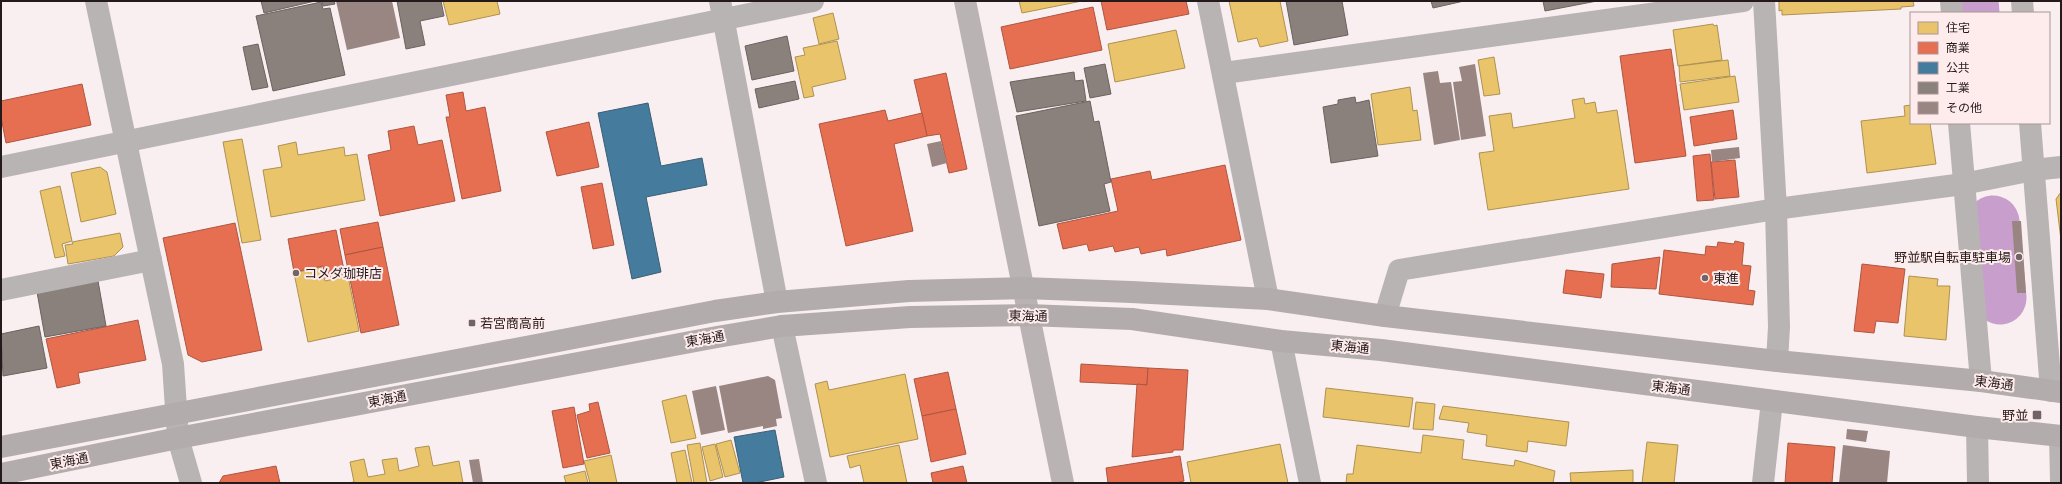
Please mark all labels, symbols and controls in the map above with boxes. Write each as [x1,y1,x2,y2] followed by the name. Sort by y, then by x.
[1910,12,2050,124] legend
[1946,21,1970,35] text: 住宅
[1946,41,1970,55] text: 商業
[1946,61,1970,75] text: 公共
[1946,81,1970,95] text: 工業
[1946,101,1982,115] text: その他
[1894,250,2011,265] place label: 野並駅自転車駐車場
[2014,252,2024,262] marker: 野並駅自転車駐車場
[304,266,382,281] place label: コメダ珈琲店
[291,268,301,278] marker: コメダ珈琲店
[1713,271,1739,286] place label: 東進
[1700,273,1710,283] marker: 東進
[1008,308,1048,324] street label: 東海通
[480,316,545,331] place label: 若宮商高前
[467,318,477,328] marker: 若宮商高前
[684,328,726,350] street label: 東海通
[1330,338,1370,356] street label: 東海通
[1974,373,2014,393] street label: 東海通
[1651,378,1691,398] street label: 東海通
[366,388,408,410] street label: 東海通
[2002,408,2028,423] place label: 野並
[2031,409,2043,421] marker: 野並
[48,450,90,472] street label: 東海通

